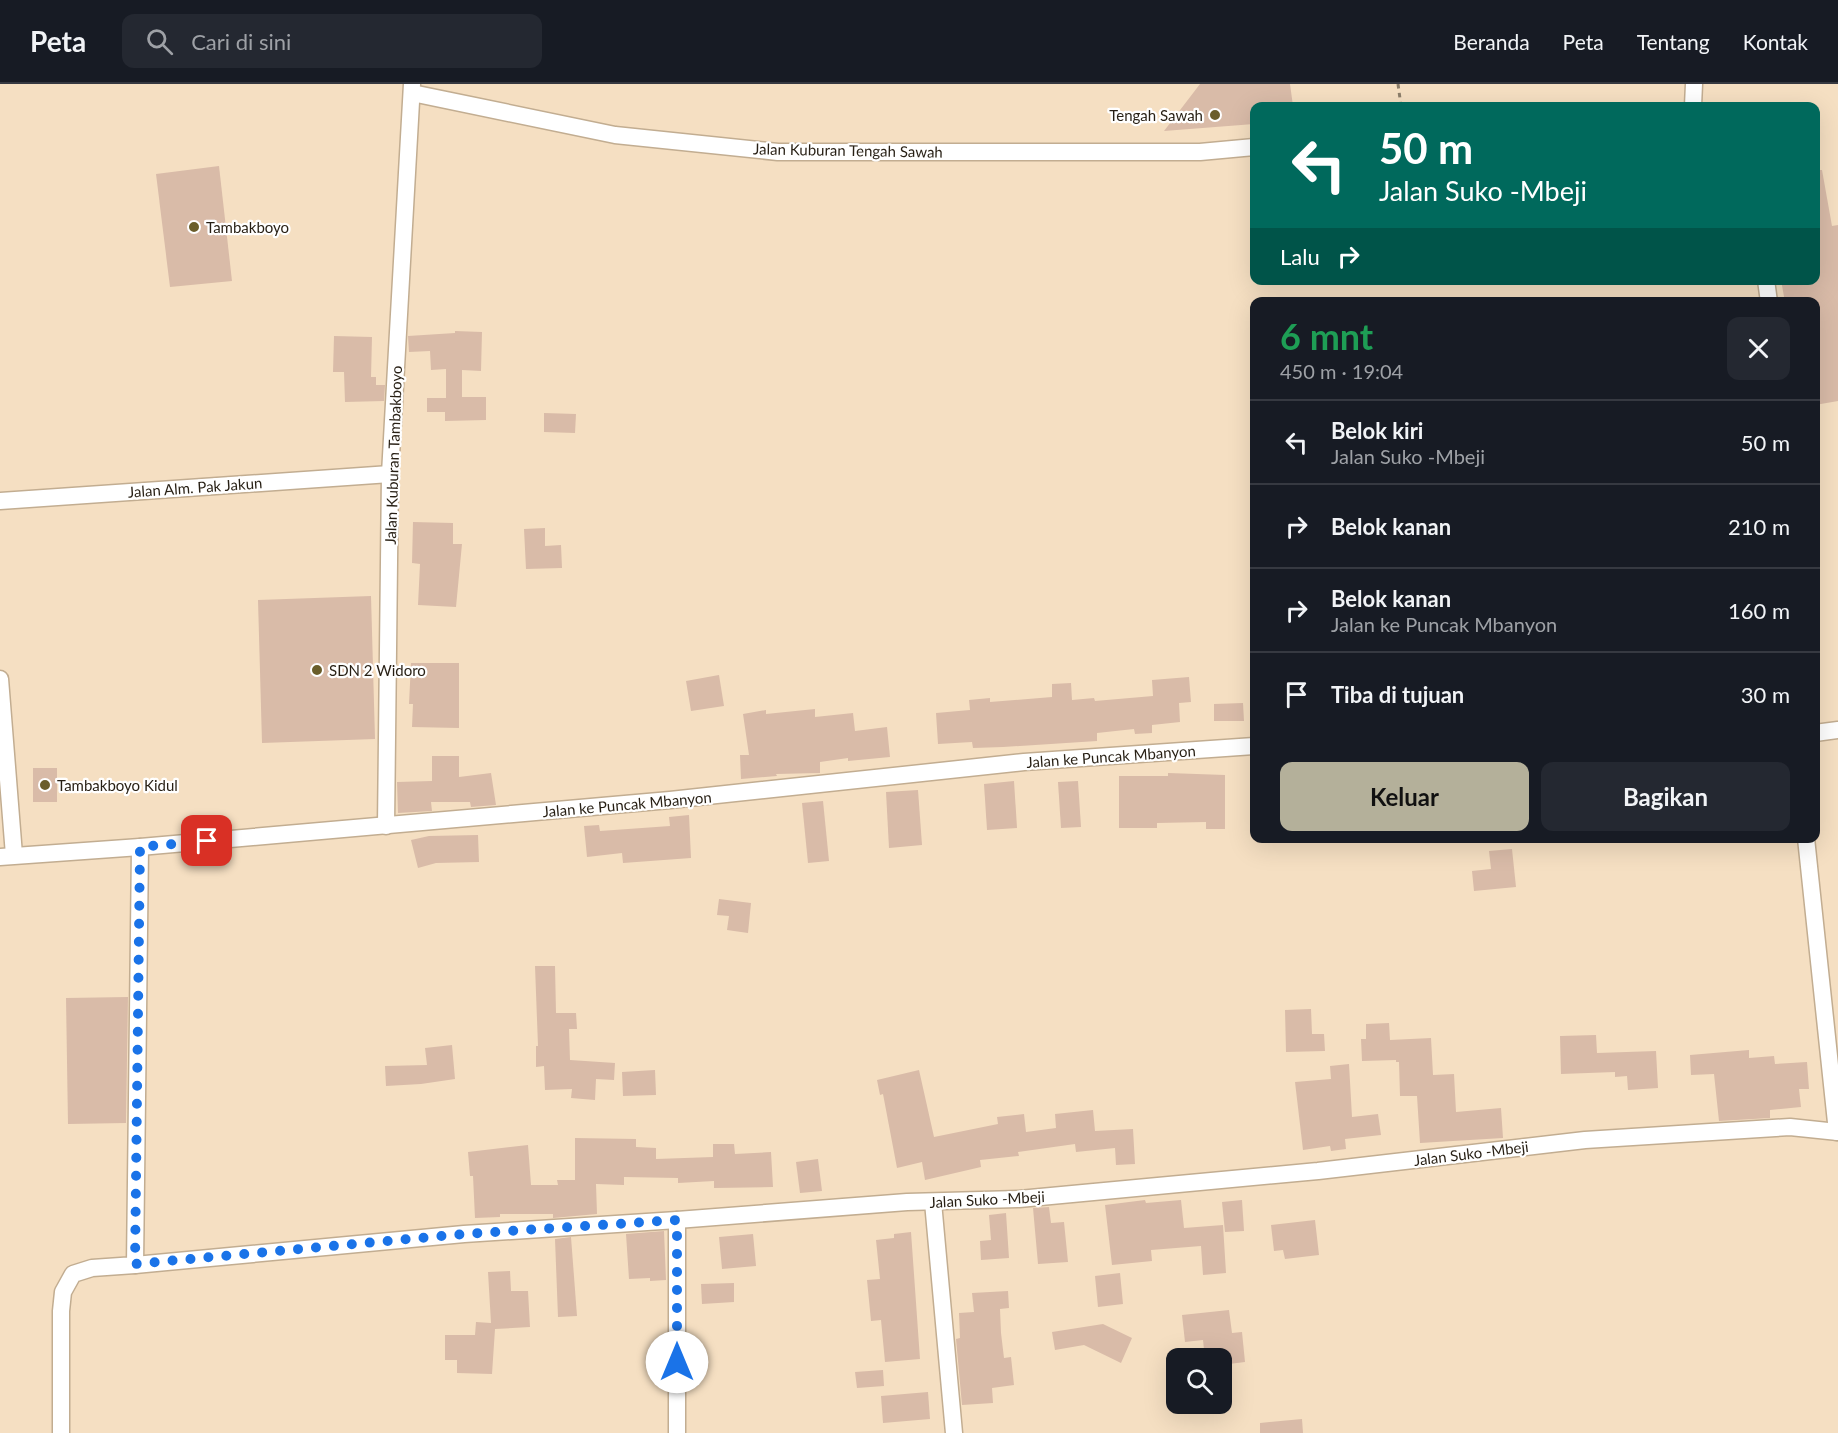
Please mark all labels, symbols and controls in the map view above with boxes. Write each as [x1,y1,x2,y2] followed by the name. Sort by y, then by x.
[122,14,542,68] search box
[30,24,86,58] text: Peta
[143,25,176,58] icon: search
[191,28,291,55] text: Cari di sini
[1453,29,1530,54] text: Beranda
[1563,29,1604,54] text: Peta
[1637,29,1710,54] text: Tentang
[1743,29,1808,54] text: Kontak
[1109,106,1203,124] place label: Tengah Sawah
[1208,108,1222,122] marker: Tengah Sawah
[1379,123,1473,173] text: 50 m
[1280,126,1358,204] icon: left
[753,139,943,161] street label: Jalan Kuburan Tengah Sawah
[1379,174,1587,207] text: Jalan Suko -Mbeji
[206,218,289,236] place label: Tambakboyo
[187,220,201,234] marker: Tambakboyo
[1332,240,1365,273] icon: right
[1280,243,1320,270] text: Lalu
[1280,314,1373,358] text: 6 mnt
[1727,317,1790,380] button: close
[1280,359,1403,383] text: 450 m · 19:04
[381,365,405,545] street label: Jalan Kuburan Tambakboyo
[1331,417,1423,444] text: Belok kiri
[1280,426,1313,459] icon: left
[1741,429,1790,456] text: 50 m
[1331,444,1485,468] text: Jalan Suko -Mbeji
[127,473,263,501] street label: Jalan Alm. Pak Jakun
[1280,510,1313,543] icon: right
[1331,513,1451,540] text: Belok kanan
[1728,513,1790,540] text: 210 m
[1331,585,1451,612] text: Belok kanan
[1280,594,1313,627] icon: right
[1728,597,1790,624] text: 160 m
[1331,612,1557,636] text: Jalan ke Puncak Mbanyon
[329,661,426,679] place label: SDN 2 Widoro
[310,663,324,677] marker: SDN 2 Widoro
[1280,678,1313,711] icon: arrive
[1331,681,1464,708] text: Tiba di tujuan
[1741,681,1790,708] text: 30 m
[1026,741,1196,771] street label: Jalan ke Puncak Mbanyon
[1280,762,1529,831] button: Keluar
[1541,762,1790,831] button: Bagikan
[57,776,178,794] place label: Tambakboyo Kidul
[38,778,52,792] marker: Tambakboyo Kidul
[542,788,712,820] street label: Jalan ke Puncak Mbanyon
[181,815,232,866] pin
[190,824,223,857] icon: arrive
[1413,1137,1529,1169] street label: Jalan Suko -Mbeji
[929,1187,1045,1211] street label: Jalan Suko -Mbeji
[645,1330,709,1394] position arrow
[1166,1348,1232,1414] map controls
[1166,1348,1232,1414] button: search

